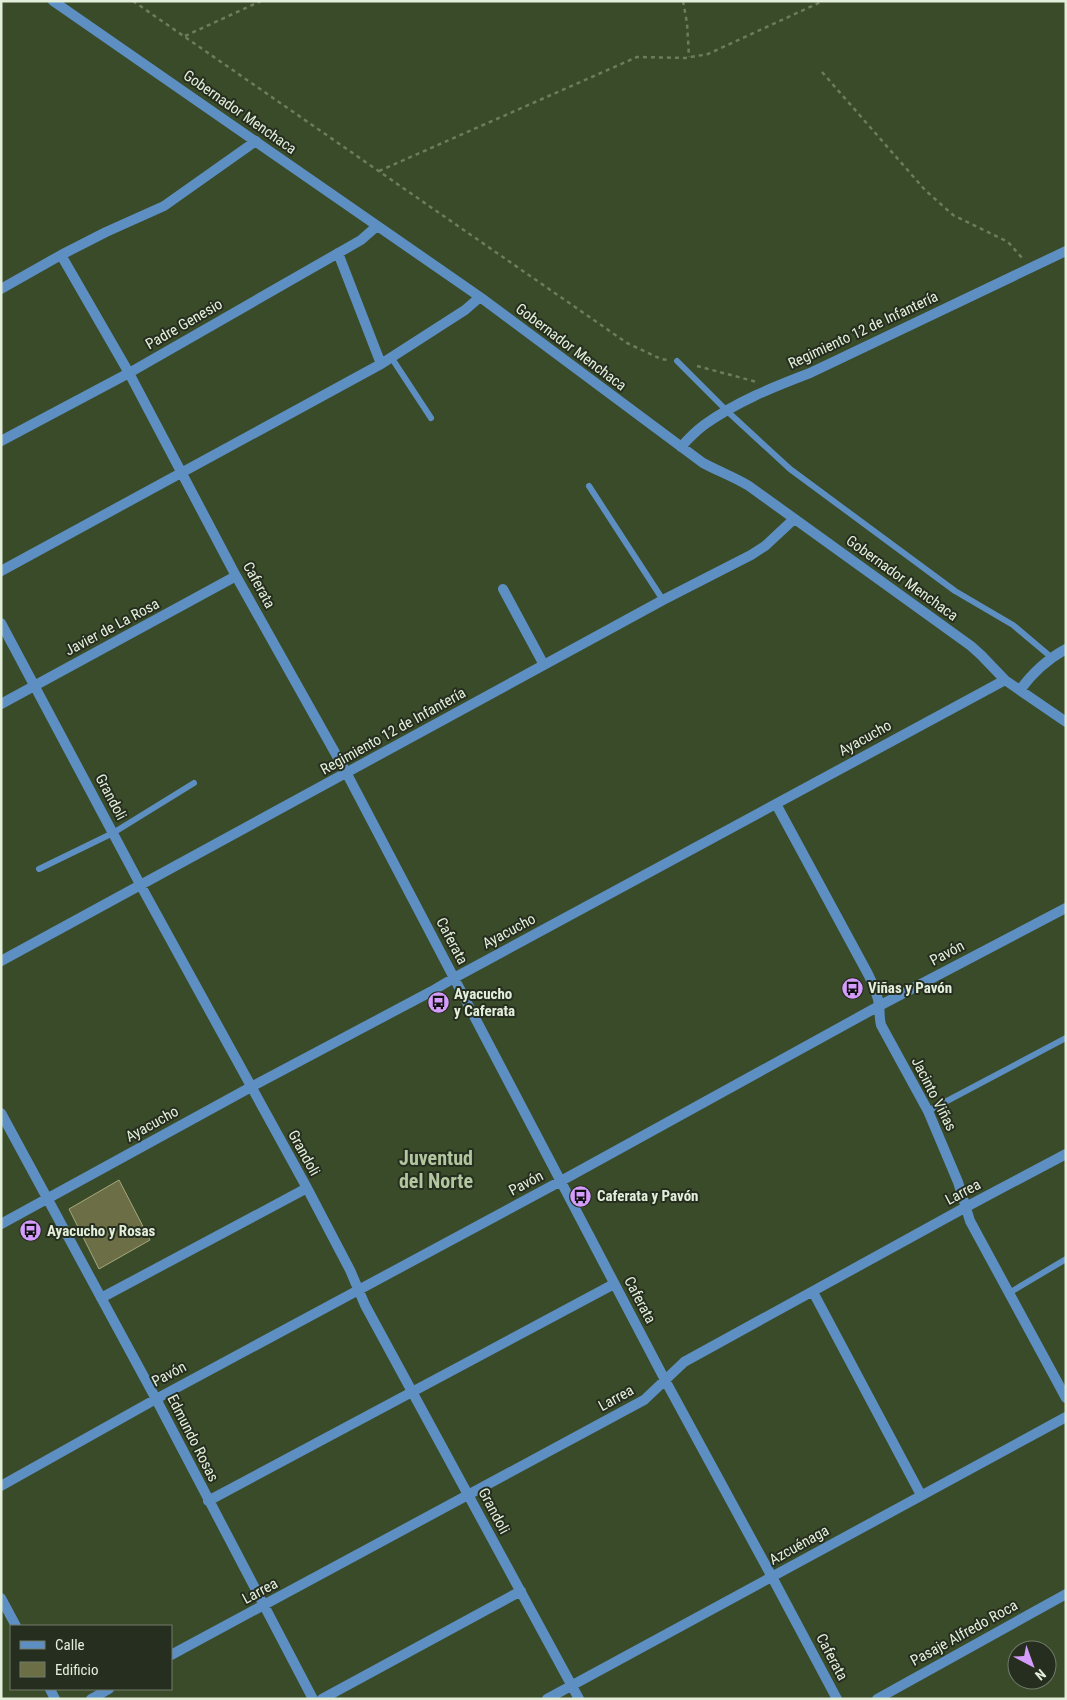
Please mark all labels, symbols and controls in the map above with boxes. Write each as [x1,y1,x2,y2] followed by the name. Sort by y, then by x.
[180,66,300,158] street label: Gobernador Menchaca
[785,287,941,373] street label: Regimiento 12 de Infantería
[142,295,226,353] street label: Padre Genesio
[512,300,630,394] street label: Gobernador Menchaca
[843,531,961,625] street label: Gobernador Menchaca
[239,559,279,611] street label: Caferata
[62,595,162,659] street label: Javier de La Rosa
[317,684,469,778] street label: Regimiento 12 de Infantería
[835,716,895,760] street label: Ayacucho
[91,771,131,823] street label: Grandoli
[479,910,539,952] street label: Ayacucho
[432,915,472,967] street label: Caferata
[927,937,967,969] street label: Pavón
[840,976,864,1000] bus stop icon: Viñas y Pavón
[868,979,952,997] place label: Viñas y Pavón
[454,985,515,1020] place label: Ayacucho y Caferata
[426,991,450,1015] bus stop icon: Ayacucho y Caferata
[908,1054,960,1134] street label: Jacinto Viñas
[122,1102,182,1146] street label: Ayacucho
[284,1127,324,1179] street label: Grandoli
[399,1146,473,1193] district label: Juventud del Norte
[506,1167,546,1199] street label: Pavón
[942,1175,984,1209] street label: Larrea
[569,1184,593,1208] bus stop icon: Caferata y Pavón
[597,1187,698,1205] place label: Caferata y Pavón
[19,1219,43,1243] bus stop icon: Ayacucho y Rosas
[47,1222,155,1240] place label: Ayacucho y Rosas
[620,1274,660,1326] street label: Caferata
[149,1358,189,1390] street label: Pavón
[595,1381,637,1415] street label: Larrea
[163,1391,223,1485] street label: Edmundo Rosas
[474,1485,514,1537] street label: Grandoli
[766,1521,832,1569] street label: Azcuénaga
[239,1574,281,1608] street label: Larrea
[907,1596,1021,1670] street label: Pasaje Alfredo Roca
[10,1625,172,1690] legend
[812,1631,852,1683] street label: Caferata
[55,1636,85,1654] text: Calle
[1007,1640,1057,1690] north arrow
[55,1661,98,1679] text: Edificio
[1032,1666,1049,1684] text: N

